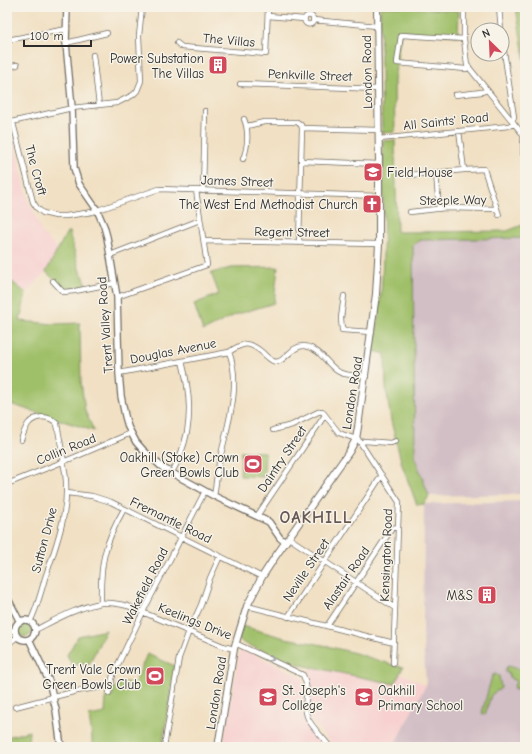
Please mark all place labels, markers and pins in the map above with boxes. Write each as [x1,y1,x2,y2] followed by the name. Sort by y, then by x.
[110,51,204,81] place label: Power Substation The Villas
[207,54,229,76] building icon: Power Substation The Villas
[362,161,384,183] school or university icon: Field House
[387,165,453,180] place label: Field House
[361,193,383,215] church icon: The West End Methodist Church
[179,197,358,212] place label: The West End Methodist Church
[120,450,239,480] place label: Oakhill (Stoke) Crown Green Bowls Club
[242,453,264,475] sports icon: Oakhill (Stoke) Crown Green Bowls Club
[476,584,498,606] building icon: M&S
[447,588,473,603] place label: M&S
[43,662,141,692] place label: Trent Vale Crown Green Bowls Club
[144,665,166,687] sports icon: Trent Vale Crown Green Bowls Club
[282,683,346,713] place label: St. Joseph's College
[378,683,463,713] place label: Oakhill Primary School
[257,686,279,708] school or university icon: St. Joseph's College
[353,686,375,708] school or university icon: Oakhill Primary School

